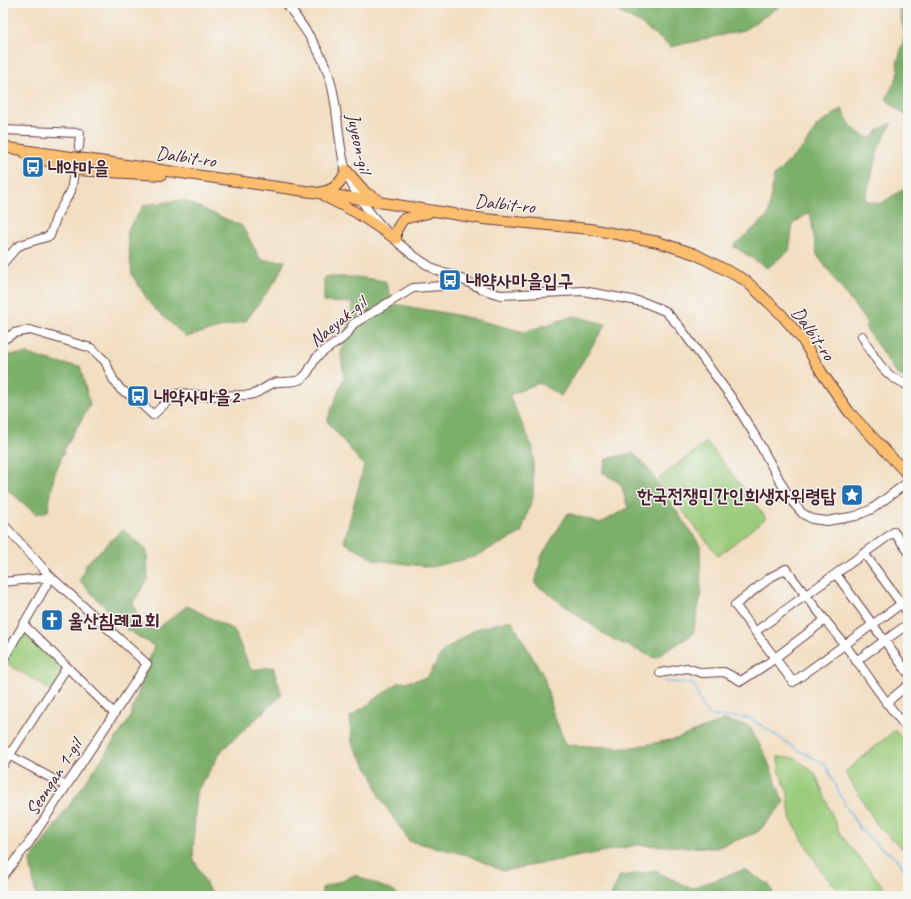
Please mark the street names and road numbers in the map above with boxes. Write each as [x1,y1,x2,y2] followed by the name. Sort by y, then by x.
[341,110,378,179] street label: Juyeon-gil
[154,141,219,173] street label: Dalbit-ro
[474,189,537,219] street label: Dalbit-ro
[304,289,374,352] street label: Naeyak-gil
[786,302,841,366] street label: Dalbit-ro
[20,732,89,820] street label: Seongan 1-gil

